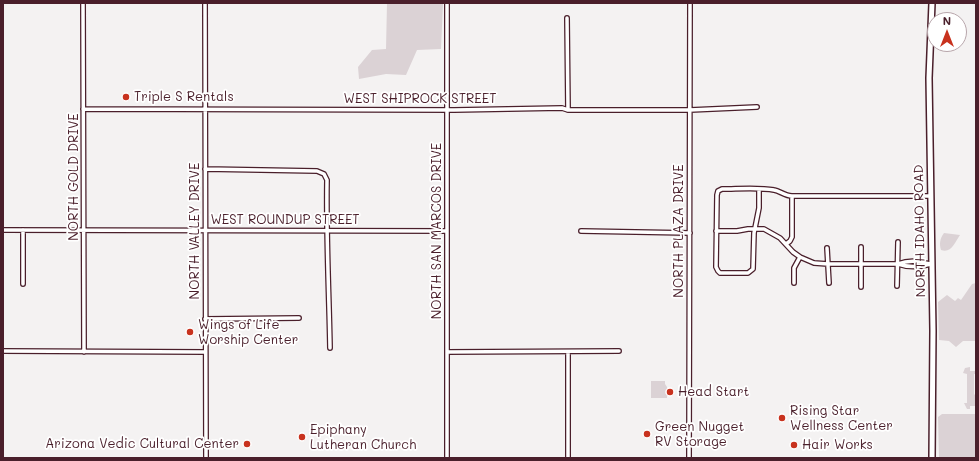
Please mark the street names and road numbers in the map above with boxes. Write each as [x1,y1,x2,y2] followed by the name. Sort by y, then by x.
[344,91,496,107] street label: WEST SHIPROCK STREET
[66,113,82,241] street label: NORTH GOLD DRIVE
[429,143,445,319] street label: NORTH SAN MARCOS DRIVE
[187,163,203,299] street label: NORTH VALLEY DRIVE
[671,164,687,298] street label: NORTH PLAZA DRIVE
[911,164,929,298] street label: NORTH IDAHO ROAD
[210,212,360,228] street label: WEST ROUNDUP STREET

